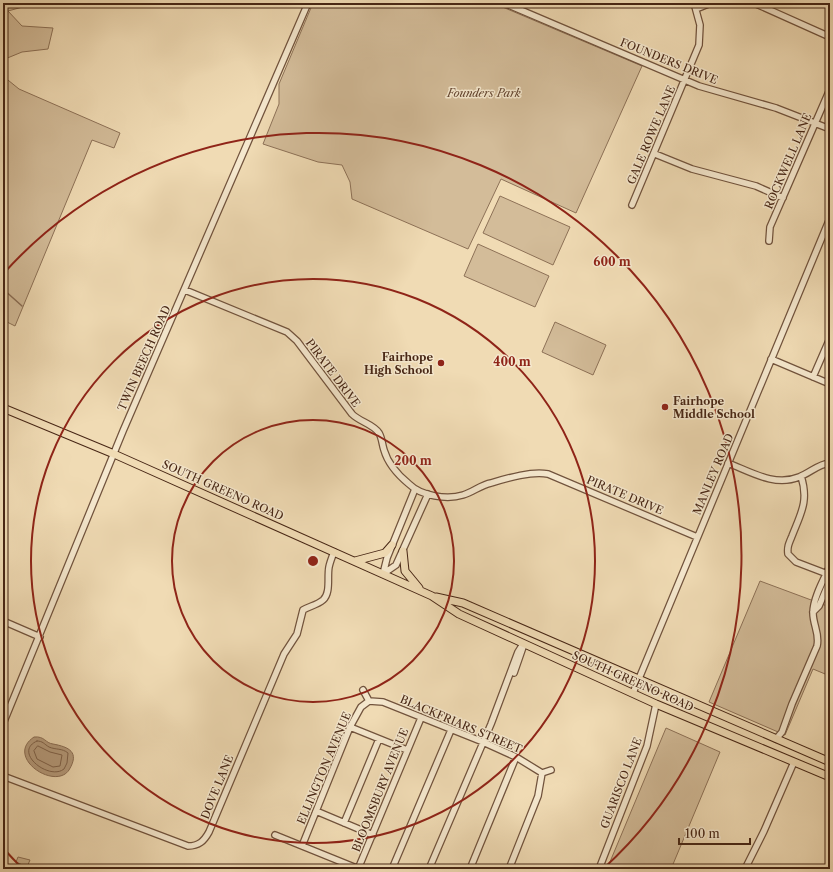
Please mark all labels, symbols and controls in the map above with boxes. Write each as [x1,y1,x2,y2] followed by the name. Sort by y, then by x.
[618,35,720,87] street label: FOUNDERS DRIVE
[624,83,678,186] street label: GALE ROWE LANE
[446,86,521,100] park label: Founders Park
[761,111,815,211] street label: ROCKWELL LANE
[593,254,631,269] text: 600 m
[114,303,174,413] street label: TWIN BEECH ROAD
[303,336,364,410] street label: PIRATE DRIVE
[364,350,433,377] place label: Fairhope High School
[493,354,531,369] text: 400 m
[436,358,446,368] marker: Fairhope High School
[673,394,755,421] place label: Fairhope Middle School
[660,402,670,412] marker: Fairhope Middle School
[690,431,737,517] street label: MANLEY ROAD
[394,453,432,468] text: 200 m
[160,457,286,523] street label: SOUTH GREENO ROAD
[585,473,666,518] street label: PIRATE DRIVE
[306,554,320,568] centre of rings
[570,648,696,714] street label: SOUTH GREENO ROAD
[398,692,525,756] street label: BLACKFRIARS STREET
[294,709,354,826] street label: ELLINGTON AVENUE
[349,726,411,854] street label: BLOOMSBURY AVENUE
[597,735,645,831] street label: GUARISCO LANE
[198,752,236,821] street label: DOVE LANE
[679,820,750,846] scale bar
[685,826,720,841] text: 100 m

